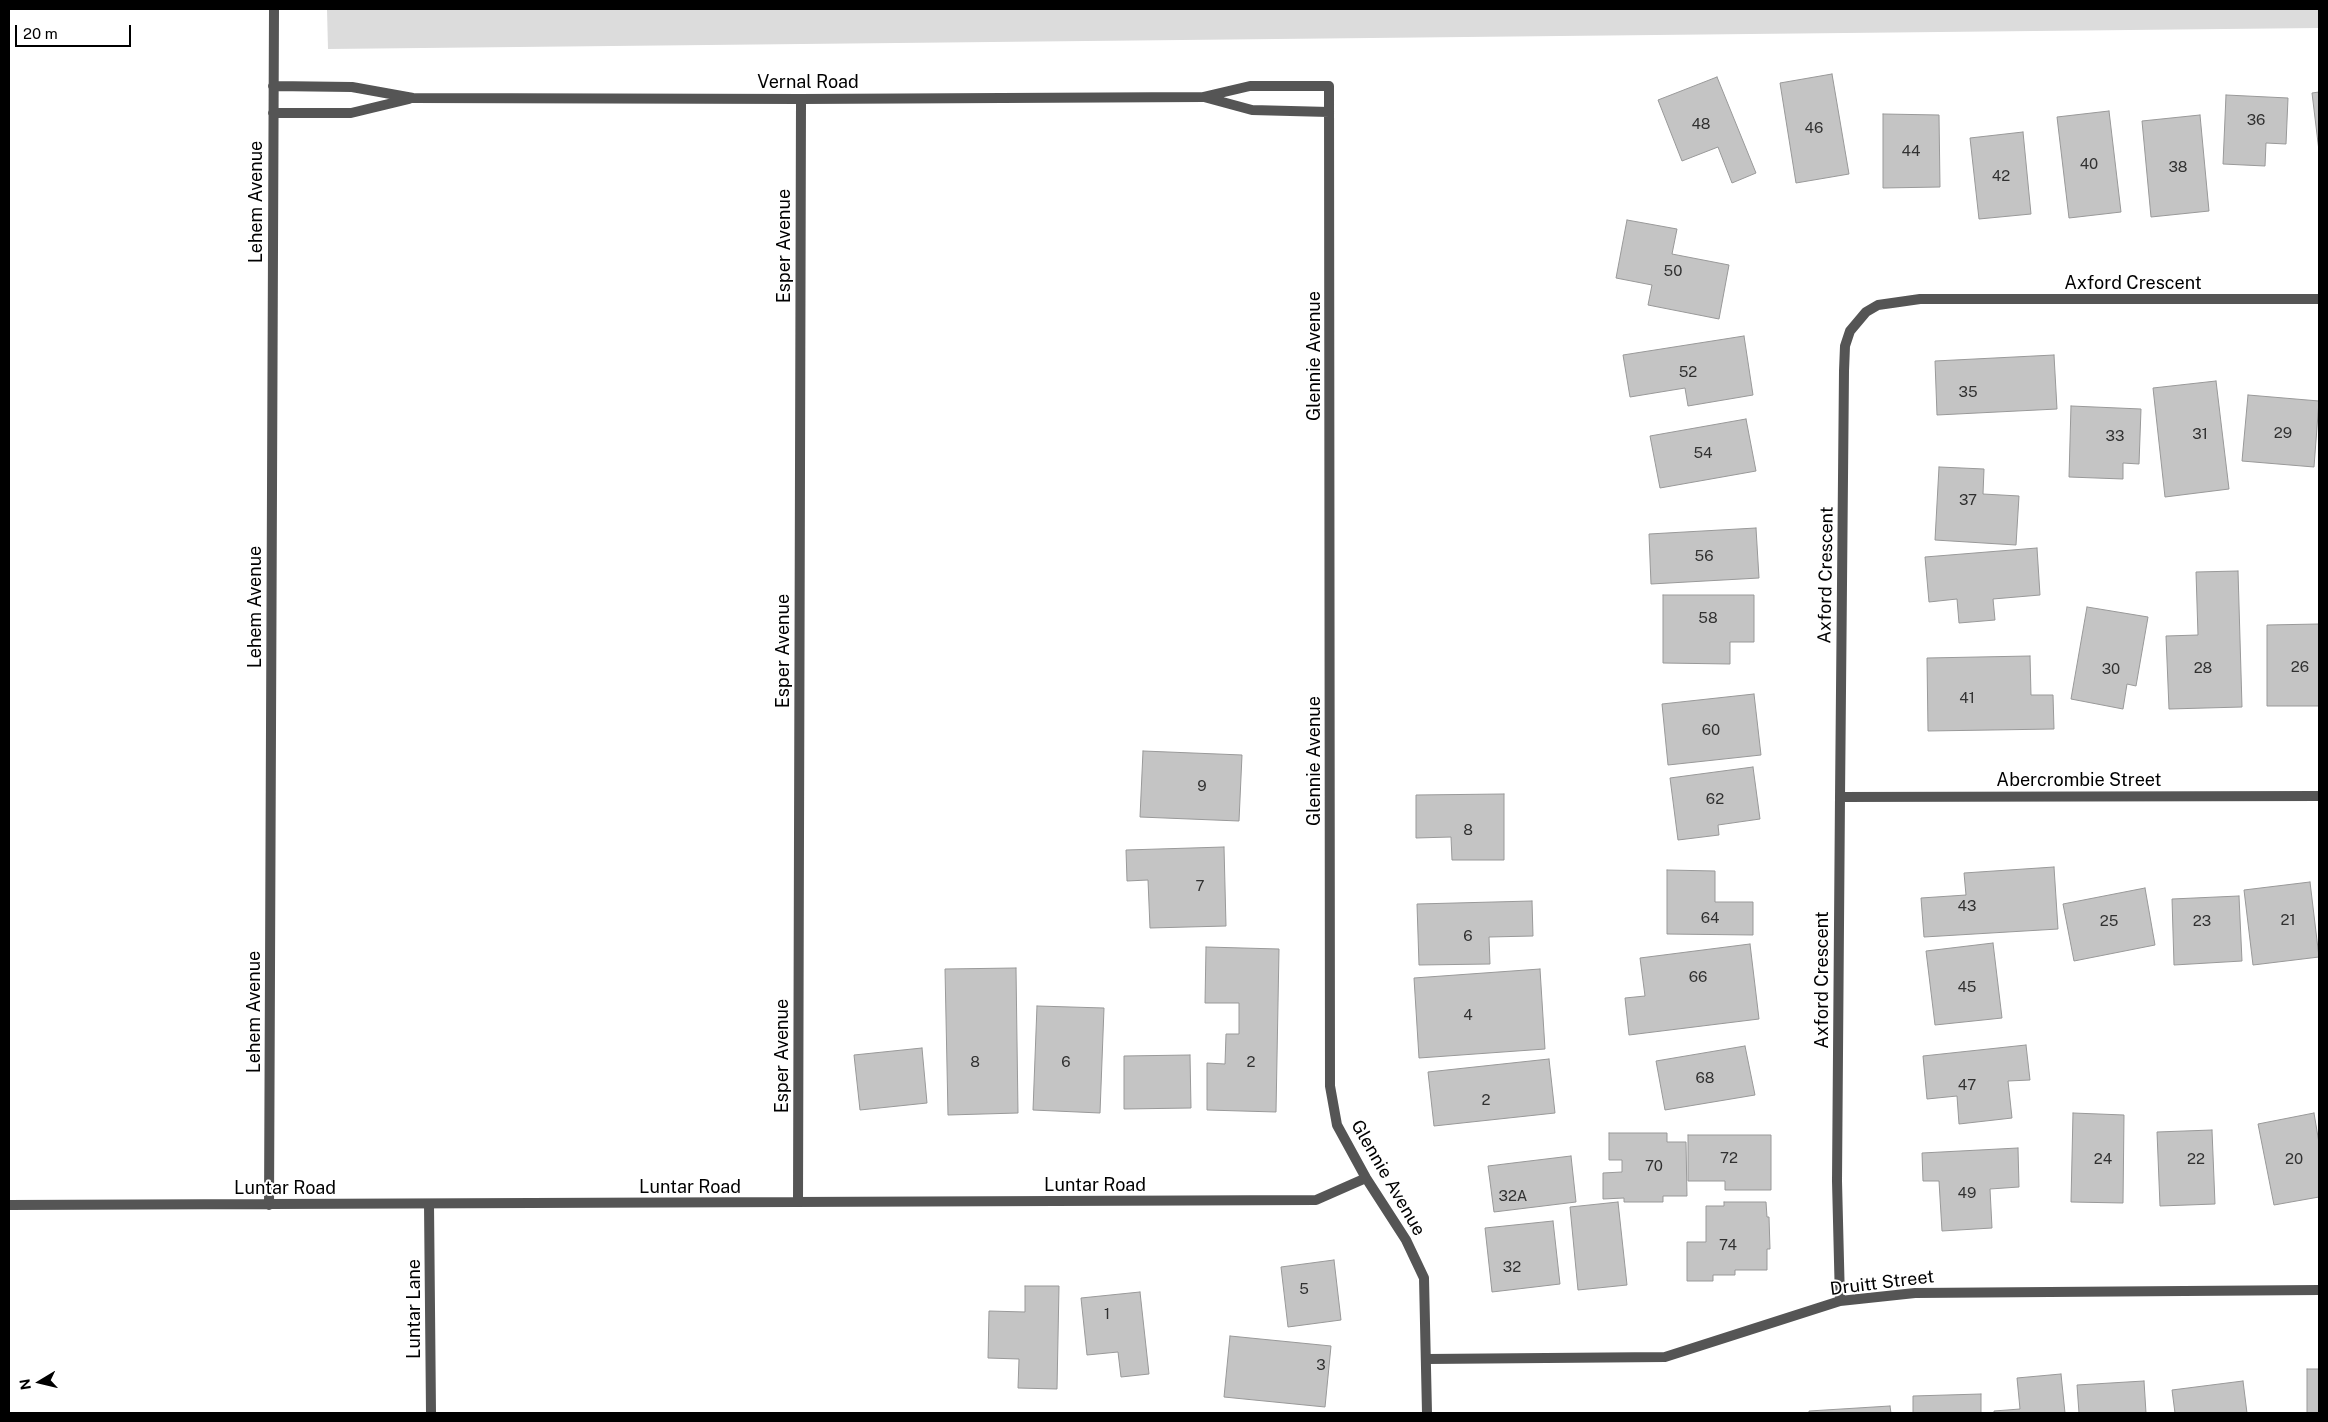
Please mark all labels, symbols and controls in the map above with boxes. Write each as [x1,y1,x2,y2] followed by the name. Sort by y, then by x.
[18,15,134,47] scale bar
[23,25,58,42] text: 20 m
[757,71,859,93] street label: Vernal Road
[2247,111,2265,129] house number: 36
[1691,115,1711,133] house number: 48
[1805,119,1823,137] house number: 46
[245,141,267,263] street label: Lehem Avenue
[1902,142,1920,160] house number: 44
[2080,155,2098,173] house number: 40
[2168,158,2188,176] house number: 38
[1992,167,2010,185] house number: 42
[773,189,795,303] street label: Esper Avenue
[1664,262,1682,280] house number: 50
[2064,272,2202,294] street label: Axford Crescent
[1303,291,1325,421] street label: Glennie Avenue
[1679,363,1697,381] house number: 52
[1958,383,1978,401] house number: 35
[2274,424,2292,442] house number: 29
[2192,425,2208,443] house number: 31
[2106,427,2124,445] house number: 33
[1693,444,1713,462] house number: 54
[1959,491,1977,509] house number: 37
[1814,506,1838,644] street label: Axford Crescent
[244,546,266,668] street label: Lehem Avenue
[1695,547,1713,565] house number: 56
[772,594,794,708] street label: Esper Avenue
[1698,609,1718,627] house number: 58
[2291,658,2309,676] house number: 26
[2194,659,2212,677] house number: 28
[2102,660,2120,678] house number: 30
[1959,689,1975,707] house number: 41
[1303,696,1325,826] street label: Glennie Avenue
[1702,721,1720,739] house number: 60
[1996,769,2162,791] street label: Abercrombie Street
[1197,777,1207,795] house number: 9
[1706,790,1724,808] house number: 62
[1463,821,1473,839] house number: 8
[1195,877,1205,895] house number: 7
[1958,897,1976,915] house number: 43
[1701,909,1719,927] house number: 64
[1811,911,1833,1049] street label: Axford Crescent
[2280,911,2296,929] house number: 21
[2100,912,2118,930] house number: 25
[2193,912,2211,930] house number: 23
[1463,927,1473,945] house number: 6
[243,951,265,1073] street label: Lehem Avenue
[1689,968,1707,986] house number: 66
[1958,978,1976,996] house number: 45
[771,999,793,1113] street label: Esper Avenue
[1463,1006,1473,1024] house number: 4
[970,1053,980,1071] house number: 8
[1061,1053,1071,1071] house number: 6
[1247,1053,1255,1071] house number: 2
[1696,1069,1714,1087] house number: 68
[1958,1076,1976,1094] house number: 47
[1482,1091,1490,1109] house number: 2
[1346,1116,1430,1240] street label: Glennie Avenue
[1720,1149,1738,1167] house number: 72
[2094,1150,2112,1168] house number: 24
[2187,1150,2205,1168] house number: 22
[2285,1150,2303,1168] house number: 20
[1645,1157,1663,1175] house number: 70
[1044,1174,1146,1196] street label: Luntar Road
[639,1176,741,1198] street label: Luntar Road
[234,1177,336,1199] street label: Luntar Road
[1958,1184,1976,1202] house number: 49
[1498,1187,1528,1205] house number: 32A
[1719,1236,1737,1254] house number: 74
[1503,1258,1521,1276] house number: 32
[403,1259,425,1359] street label: Luntar Lane
[1829,1266,1935,1300] street label: Druitt Street
[1299,1280,1309,1298] house number: 5
[1104,1305,1110,1323] house number: 1
[1316,1356,1326,1374] house number: 3
[15,1357,65,1407] north arrow
[16,1378,34,1391] text: N

